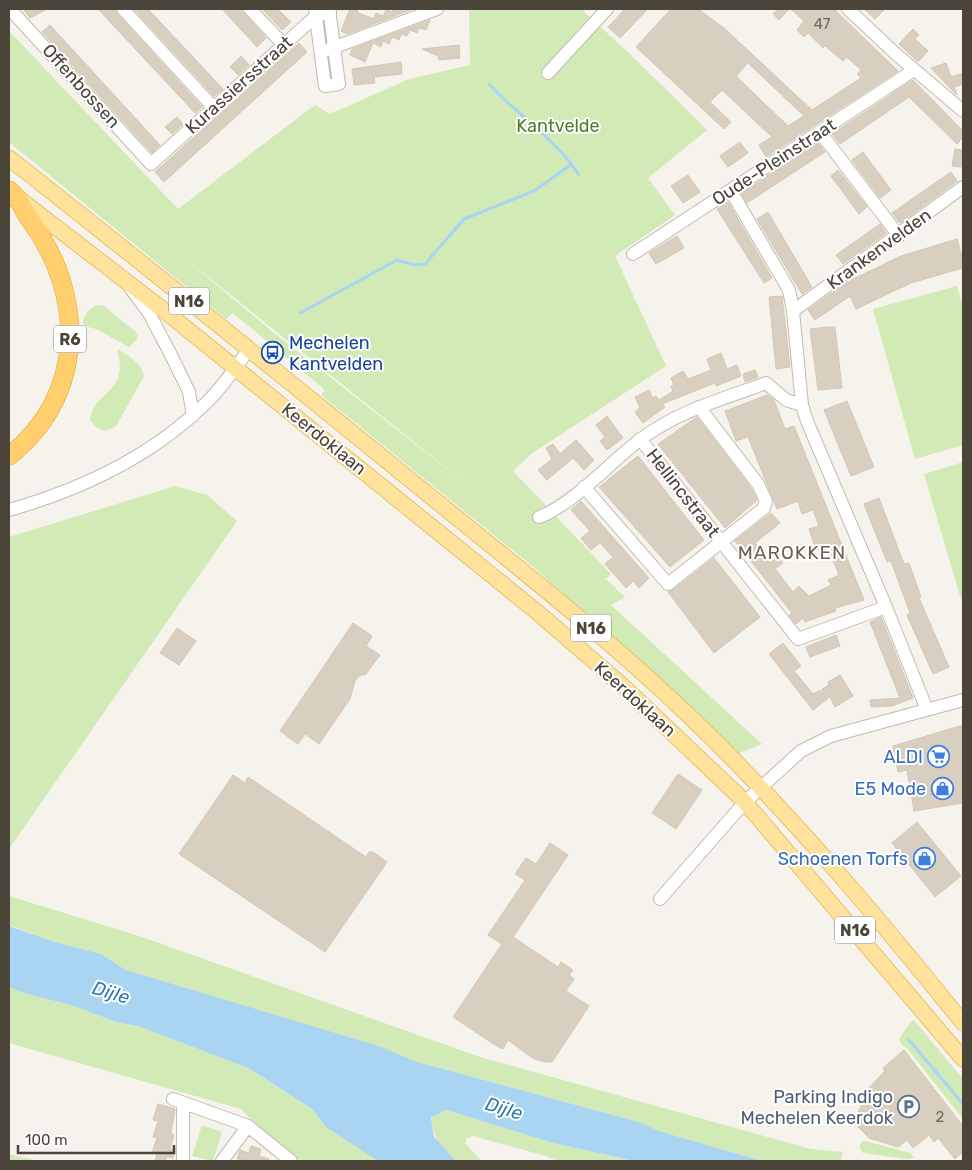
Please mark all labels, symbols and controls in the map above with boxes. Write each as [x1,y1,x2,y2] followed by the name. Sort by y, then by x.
[814,15,831,33] house number: 47
[181,31,297,139] street label: Kurassiersstraat
[37,39,125,133] street label: Offenbossen
[708,114,840,210] street label: Oude-Pleinstraat
[516,115,600,137] park label: Kantvelde
[822,204,936,294] street label: Krankenvelden
[169,288,209,314] road number: N16
[54,326,86,352] road number: R6
[289,332,383,375] place label: Mechelen Kantvelden
[261,341,285,365] bus stop icon: Mechelen Kantvelden
[277,398,371,480] street label: Keerdoklaan
[642,444,724,542] street label: Hellincstraat
[738,541,846,564] district label: MAROKKEN
[571,614,611,641] road number: N16
[590,657,680,741] street label: Keerdoklaan
[927,745,951,769] supermarket icon: ALDI
[883,746,923,768] place label: ALDI
[930,777,954,801] shop icon: E5 Mode
[855,778,926,800] place label: E5 Mode
[912,847,936,871] shop icon: Schoenen Torfs
[778,848,908,870] place label: Schoenen Torfs
[835,916,875,944] road number: N16
[89,976,133,1009] water label: Dijle
[740,1086,894,1129] place label: Parking Indigo Mechelen Keerdok
[482,1092,526,1125] water label: Dijle
[897,1095,921,1119] parking icon: Parking Indigo Mechelen Keerdok
[936,1108,945,1126] house number: 2
[18,1122,174,1154] scale bar
[25,1131,67,1149] text: 100 m

